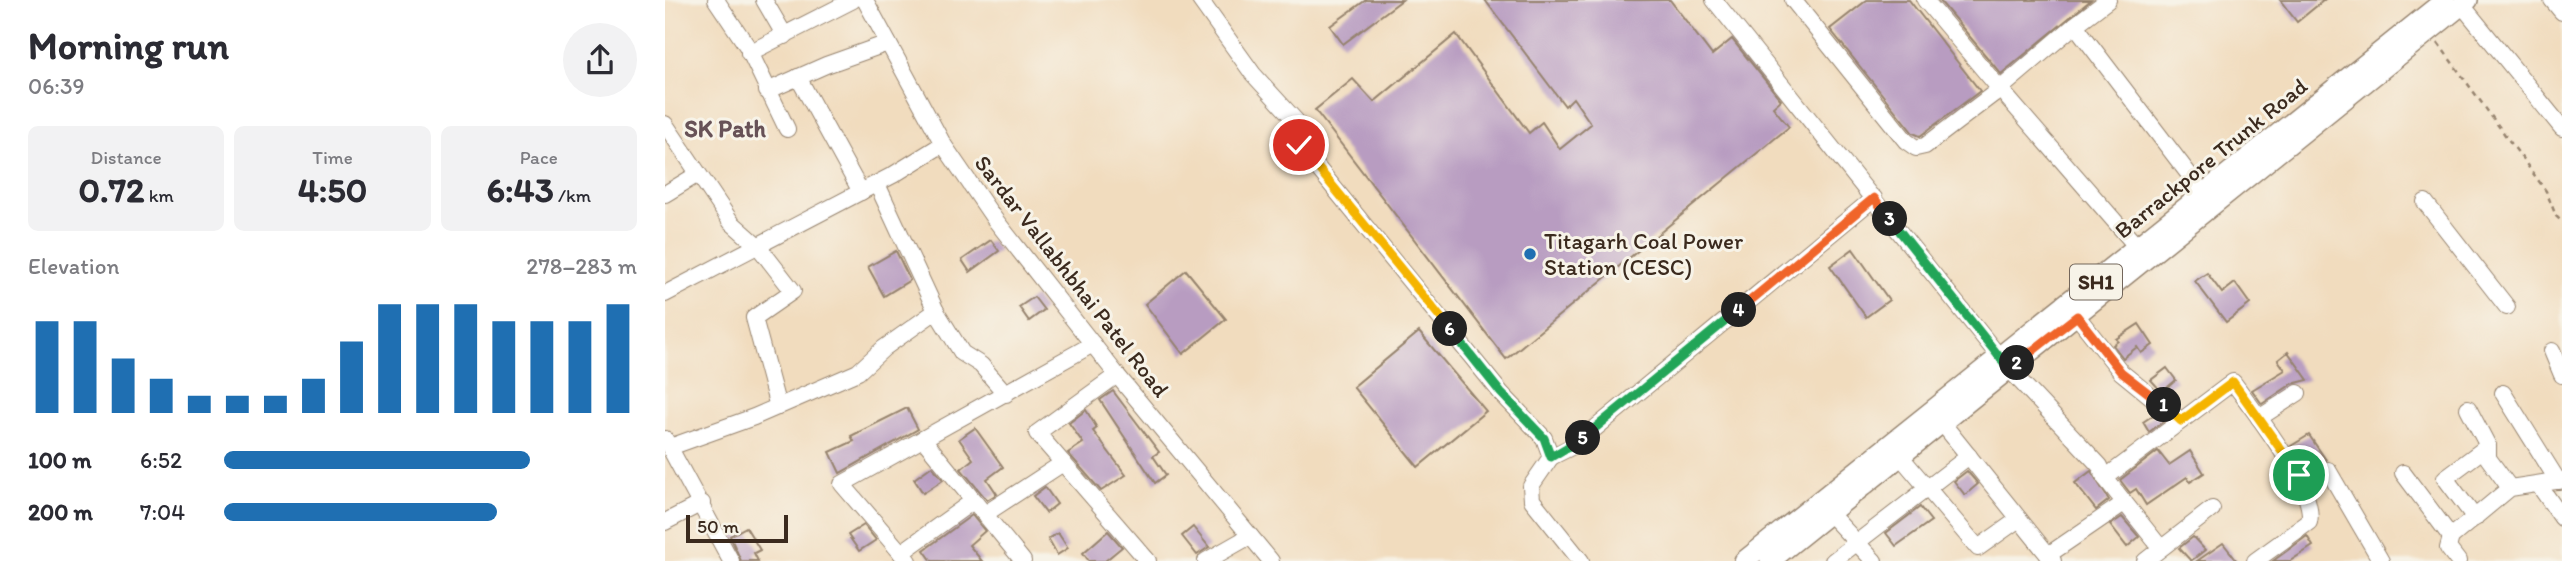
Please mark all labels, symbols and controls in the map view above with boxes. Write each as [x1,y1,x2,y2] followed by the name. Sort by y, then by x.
[28,23,229,69] text: Morning run
[563,23,637,97] button: share
[2109,71,2313,244] street label: Barrackpore Trunk Road
[28,72,85,100] text: 06:39
[684,114,767,143] district label: SK Path
[1269,115,1329,175] pin
[1280,126,1318,164] icon: check
[91,146,162,169] text: Distance
[312,146,353,169] text: Time
[520,146,558,169] text: Pace
[969,149,1175,403] street label: Sardar Vallabhbhai Patel Road
[78,169,144,211] text: 0.72
[298,169,367,211] text: 4:50
[487,169,554,211] text: 6:43
[144,184,174,207] text: km
[554,184,591,207] text: /km
[1873,202,1907,236] pin: 3
[1884,207,1895,230] text: 3
[1544,227,1743,281] place label: Titagarh Coal Power Station (CESC)
[1522,246,1538,262] marker: Titagarh Coal Power Station (CESC)
[28,252,119,280] text: Elevation
[526,252,637,280] text: 278–283 m
[2070,264,2122,300] road number: SH1
[1721,292,1757,328] pin: 4
[1733,298,1744,321] text: 4
[1433,312,1467,346] pin: 6
[1444,317,1455,340] text: 6
[1999,346,2035,380] pin: 2
[2012,351,2022,374] text: 2
[2147,388,2181,422] pin: 1
[2159,393,2168,416] text: 1
[1565,420,1601,456] pin: 5
[1578,426,1587,449] text: 5
[2269,445,2329,505] pin
[28,446,92,474] text: 100 m
[140,446,182,474] text: 6:52
[2280,456,2318,494] icon: arrive
[28,498,93,526] text: 200 m
[140,498,185,526] text: 7:04
[686,512,787,544] scale bar
[697,515,739,538] text: 50 m

